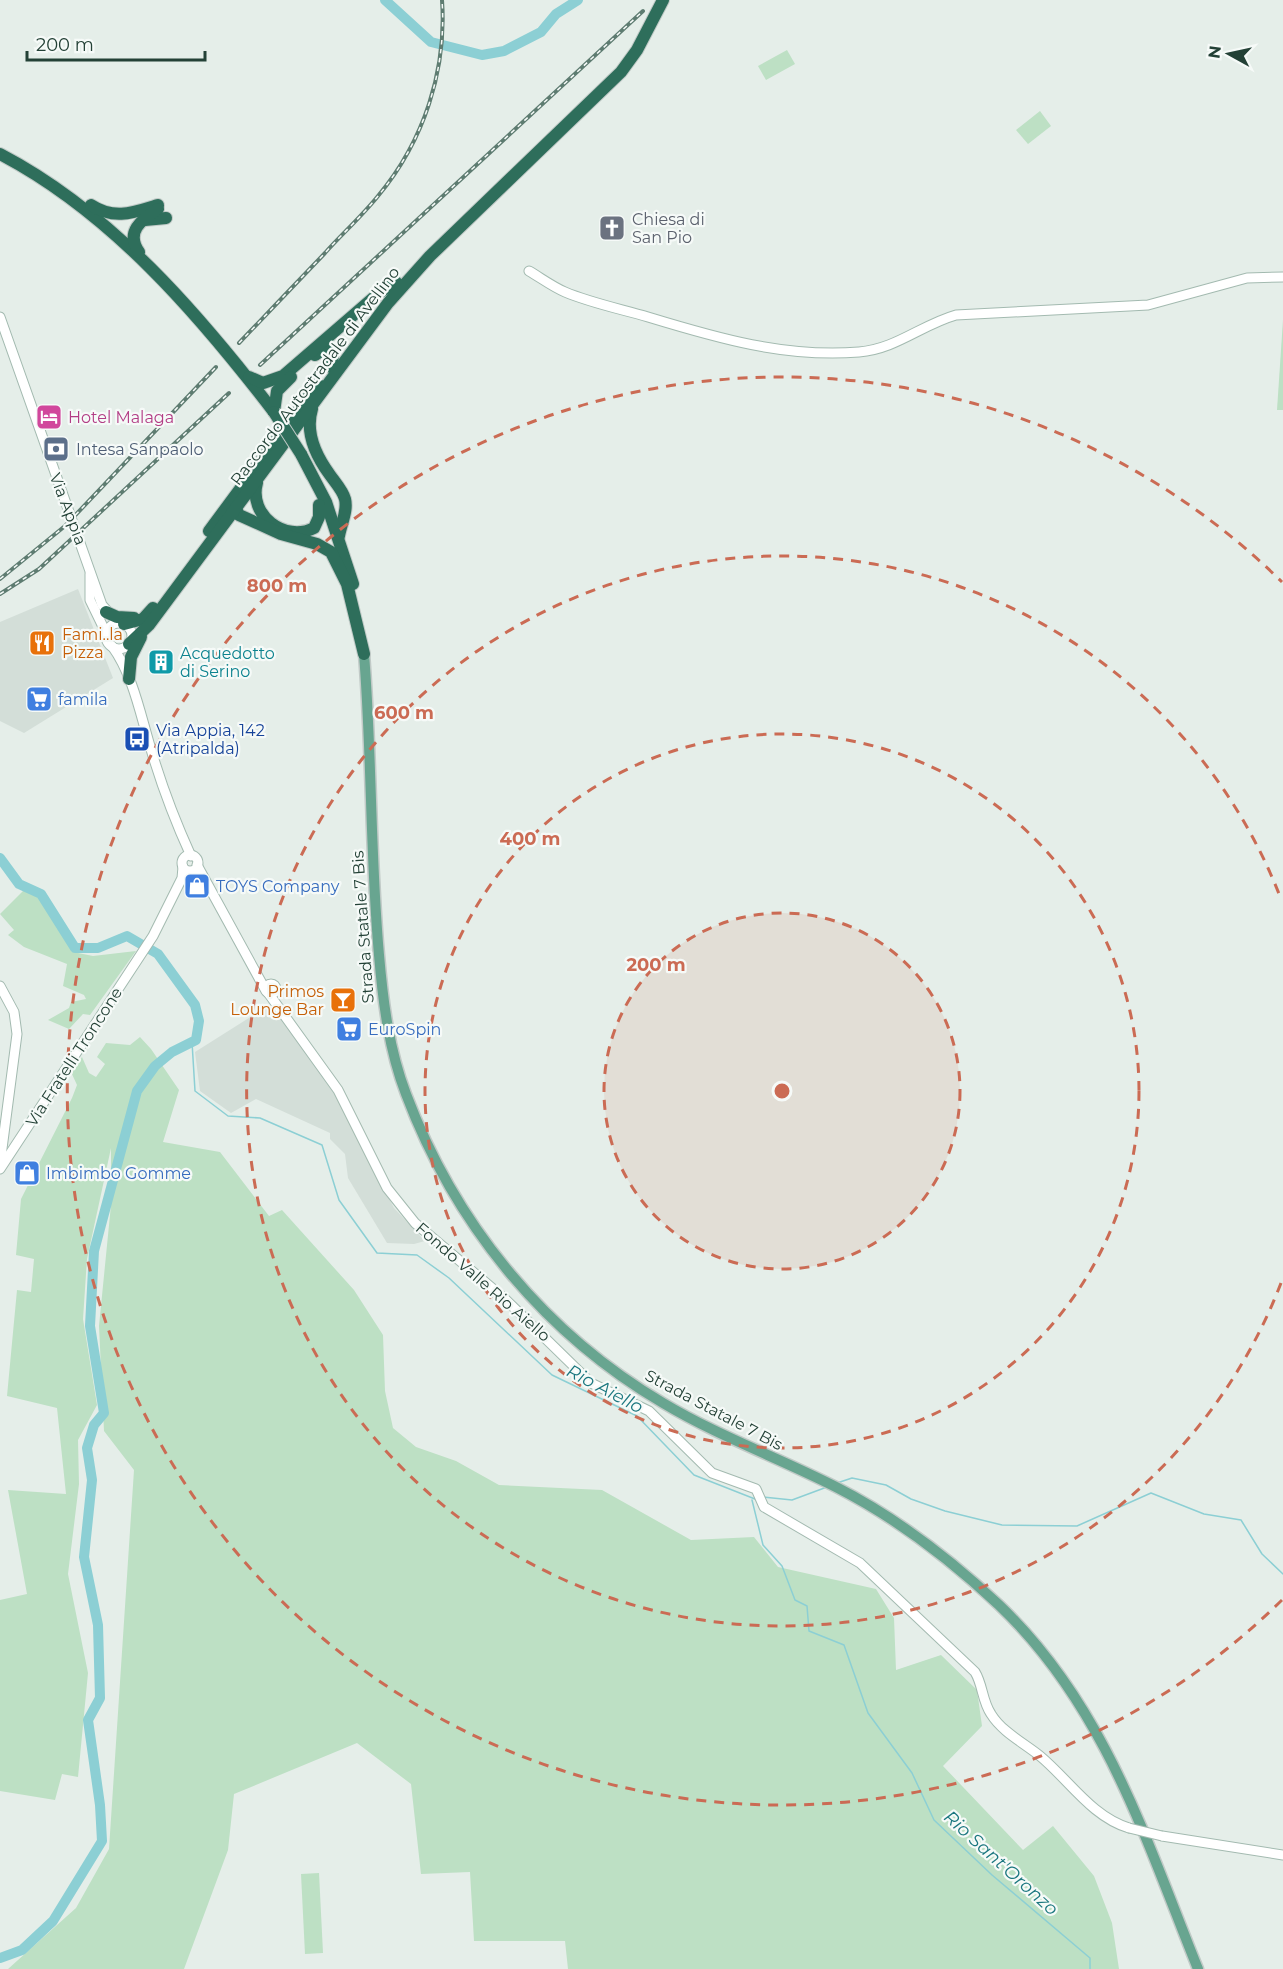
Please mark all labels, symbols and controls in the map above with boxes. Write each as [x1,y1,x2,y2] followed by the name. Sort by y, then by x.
[27,24,206,62] scale bar
[1199,24,1259,84] north arrow
[36,34,94,56] text: 200 m
[1204,44,1225,60] text: N
[632,210,705,247] place label: Chiesa di San Pio
[597,213,627,243] church icon: Chiesa di San Pio
[227,263,403,489] street label: Raccordo Autostradale di Avellino
[34,402,64,432] hotel icon: Hotel Malaga
[68,408,174,427] place label: Hotel Malaga
[41,434,71,464] bank icon: Intesa Sanpaolo
[76,440,204,459] place label: Intesa Sanpaolo
[46,470,90,548] street label: Via Appia
[247,575,307,597] text: 800 m
[62,625,123,662] place label: Fami..la Pizza
[27,628,57,658] restaurant icon: Fami..la Pizza
[180,644,275,681] place label: Acquedotto di Serino
[146,647,176,677] building icon: Acquedotto di Serino
[24,684,54,714] supermarket icon: famila
[58,690,108,709] place label: famila
[374,702,434,724] text: 600 m
[156,721,265,758] place label: Via Appia, 142 (Atripalda)
[122,724,152,754] bus stop icon: Via Appia, 142 (Atripalda)
[500,828,560,850] text: 400 m
[348,850,378,1004] street label: Strada Statale 7 Bis
[182,871,212,901] shop icon: TOYS Company
[216,877,340,896] place label: TOYS Company
[626,954,686,976] text: 200 m
[230,982,324,1019] place label: Primos Lounge Bar
[22,984,126,1130] street label: Via Fratelli Troncone
[328,985,358,1015] bar icon: Primos Lounge Bar
[334,1014,364,1044] supermarket icon: EuroSpin
[368,1020,441,1039] place label: EuroSpin
[772,1081,792,1101] centre of rings
[12,1158,42,1188] shop icon: Imbimbo Gomme
[46,1164,191,1183] place label: Imbimbo Gomme
[412,1218,554,1346] street label: Fondo Valle Rio Aiello
[563,1360,647,1418] water label: Rio Aiello
[642,1366,786,1454] street label: Strada Statale 7 Bis
[939,1806,1063,1920] water label: Rio Sant'Oronzo

